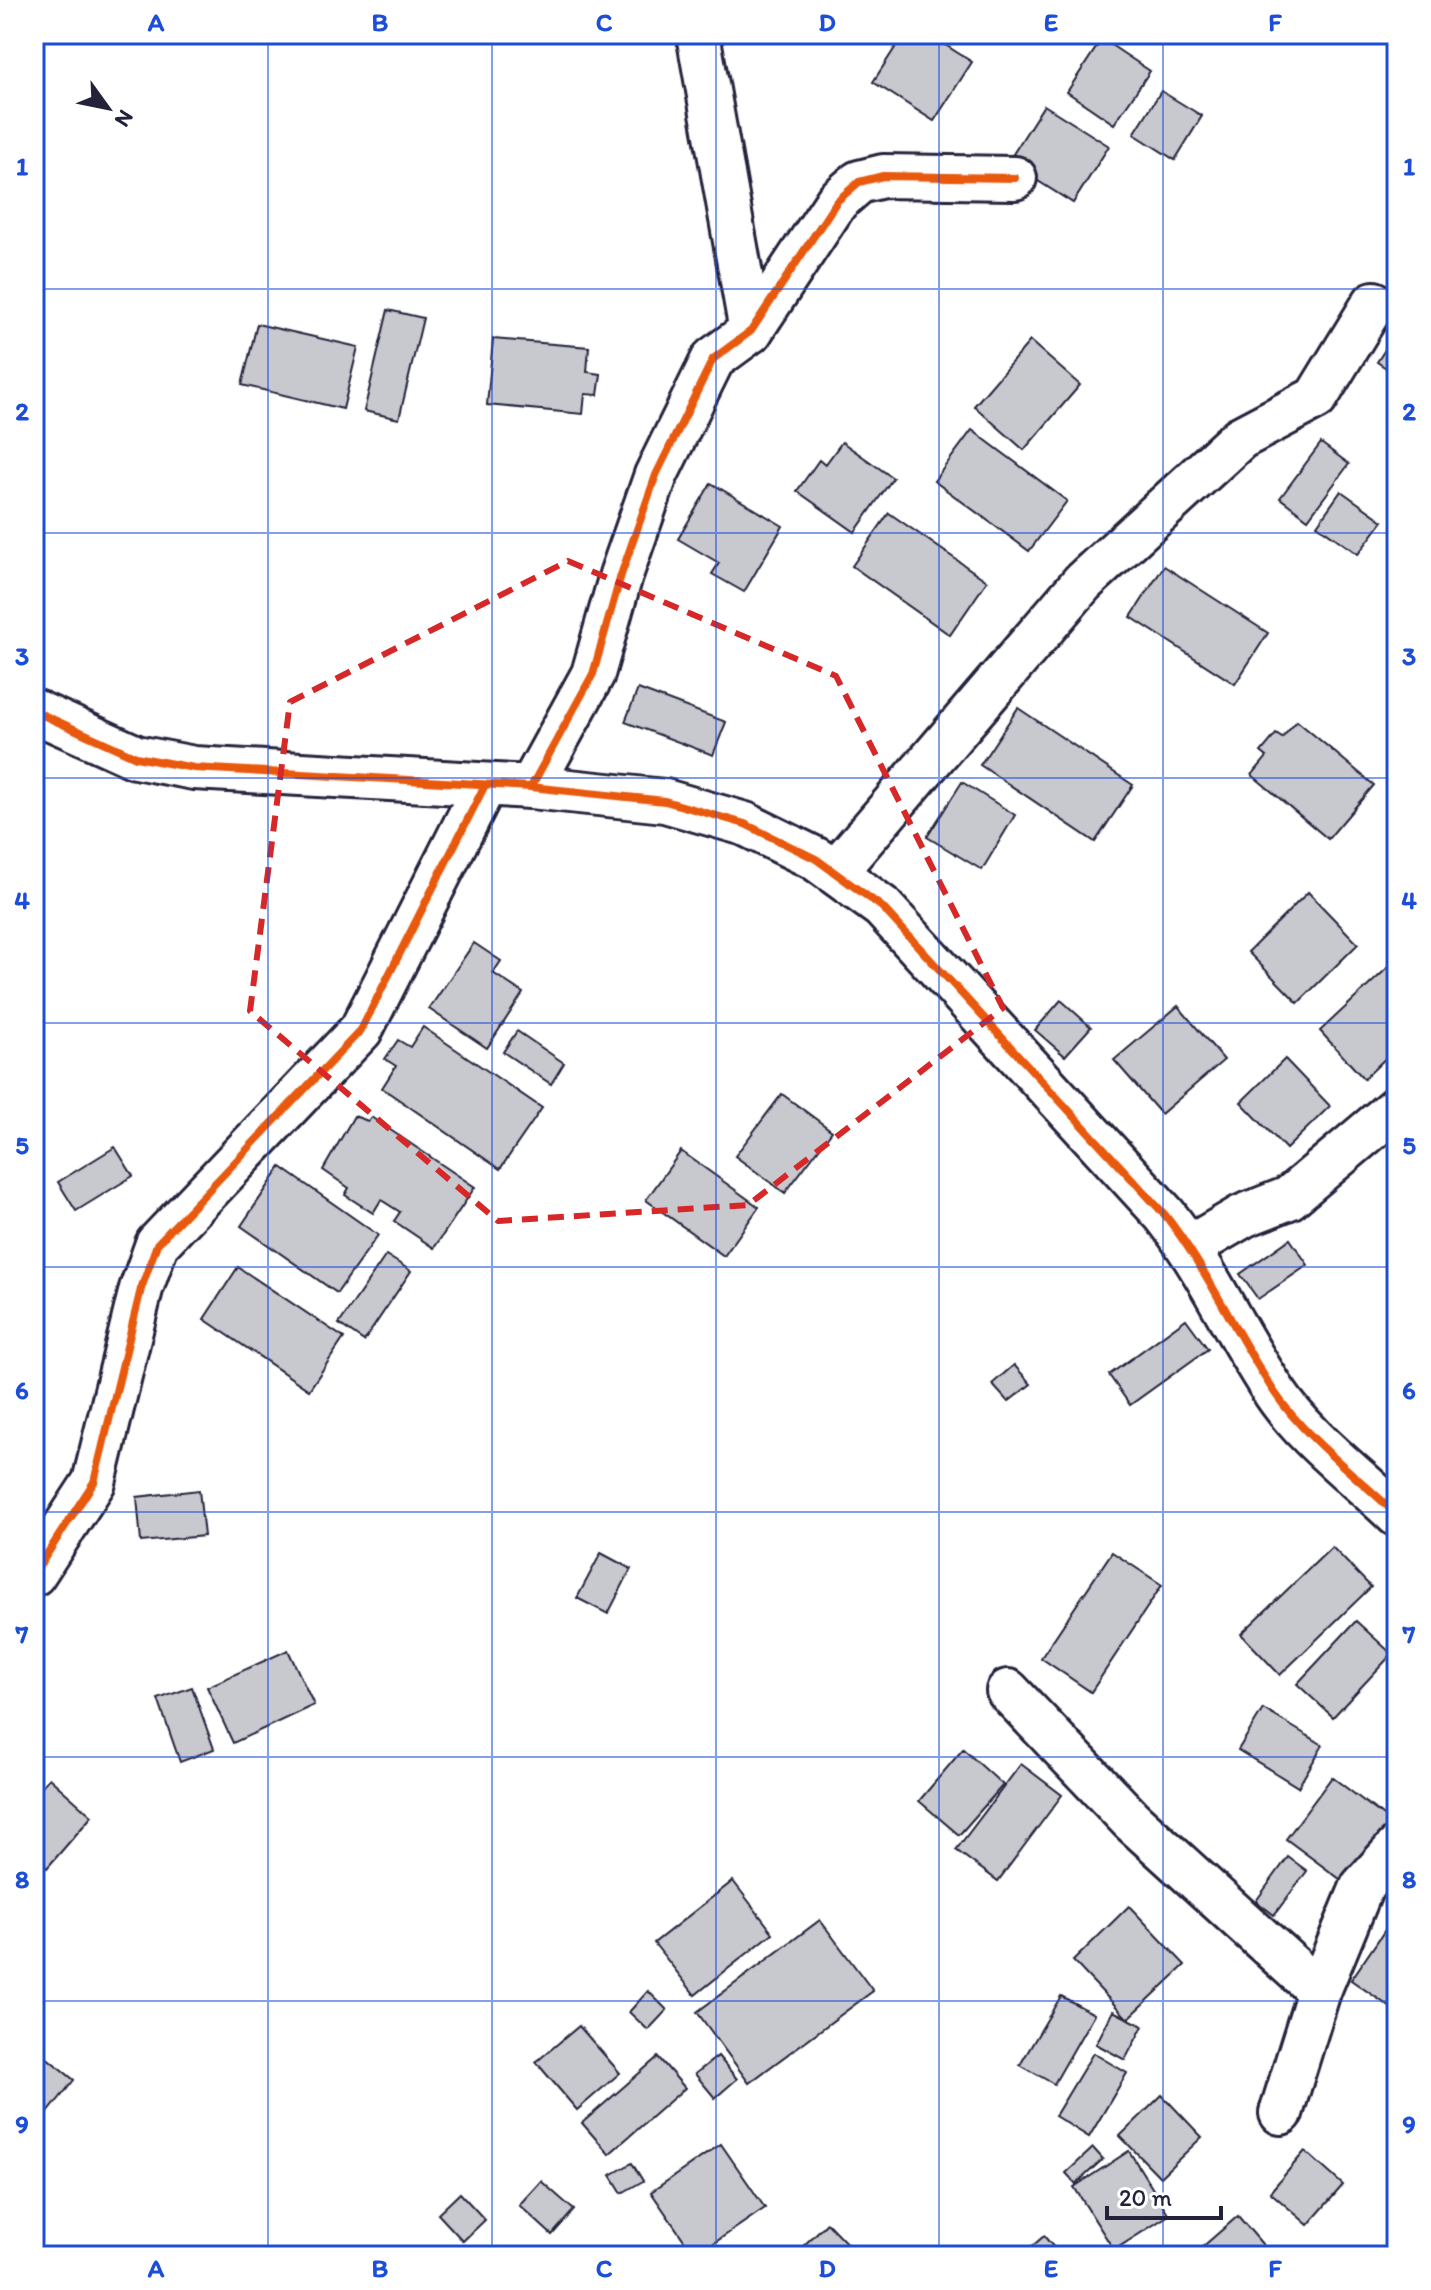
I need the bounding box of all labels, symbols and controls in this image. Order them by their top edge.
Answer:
text: A [147,6,165,38]
text: B [372,6,389,38]
text: C [596,6,613,38]
text: D [818,6,836,38]
text: E [1044,6,1058,38]
text: F [1268,6,1282,38]
north arrow [68,68,148,148]
text: N [109,105,140,132]
text: 1 [16,150,28,182]
text: 1 [1403,150,1415,182]
text: 2 [15,395,29,427]
text: 2 [1402,395,1416,427]
text: 3 [15,640,29,672]
text: 3 [1402,640,1416,672]
text: 4 [14,884,30,916]
text: 4 [1401,884,1417,916]
text: 5 [15,1129,29,1161]
text: 5 [1402,1129,1416,1161]
text: 6 [15,1374,29,1406]
text: 6 [1402,1374,1416,1406]
text: 7 [15,1618,29,1650]
text: 7 [1402,1618,1416,1650]
text: 8 [15,1863,29,1895]
text: 8 [1402,1863,1416,1895]
text: 9 [15,2108,29,2140]
text: 9 [1402,2108,1416,2140]
scale bar [1107,2170,1221,2220]
text: 20 m [1119,2183,1172,2212]
text: A [147,2252,165,2284]
text: B [372,2252,389,2284]
text: C [596,2252,613,2284]
text: D [818,2252,836,2284]
text: E [1044,2252,1058,2284]
text: F [1268,2252,1282,2284]

